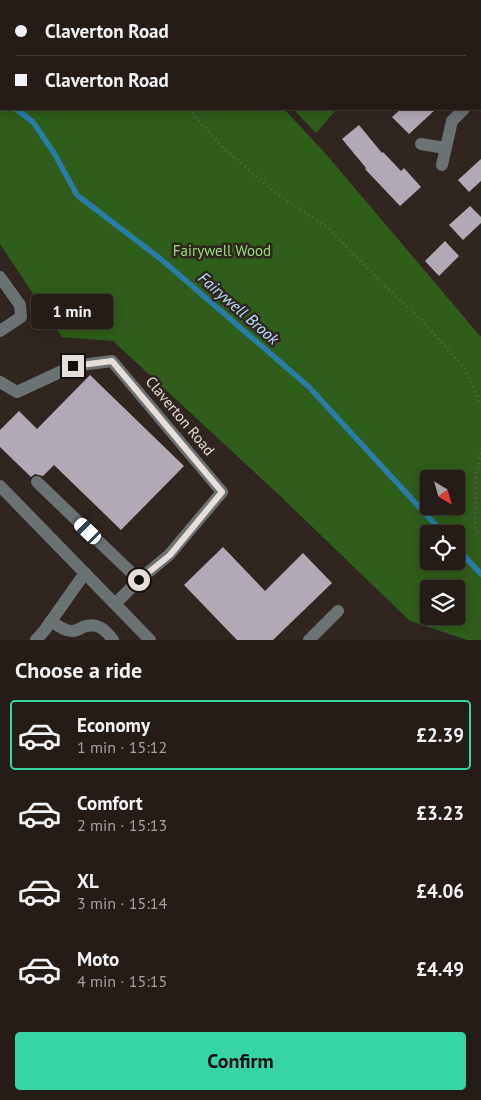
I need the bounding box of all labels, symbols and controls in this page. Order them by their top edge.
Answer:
text: Claverton Road [45,19,169,43]
text: Claverton Road [45,68,169,92]
park label: Fairywell Wood [173,241,271,260]
water label: Fairywell Brook [194,267,284,349]
callout: 1 min [32,294,114,328]
text: 1 min [52,301,92,321]
route end [62,355,84,377]
street label: Claverton Road [142,372,219,459]
north arrow [420,470,465,515]
map controls [420,470,465,625]
car [71,515,104,547]
button: locate [420,525,465,570]
route start [128,569,150,591]
button: layers [420,580,465,625]
text: Choose a ride [15,656,142,684]
icon: car [17,713,62,758]
text: Economy [77,713,150,737]
text: £2.39 [416,723,464,747]
text: 1 min · 15:12 [77,737,167,757]
icon: car [17,791,62,836]
text: Comfort [77,791,143,815]
text: £3.23 [416,801,464,825]
text: 2 min · 15:13 [77,815,167,835]
icon: car [17,869,62,914]
text: XL [77,869,99,893]
text: £4.06 [416,879,464,903]
text: 3 min · 15:14 [77,893,167,913]
icon: car [17,947,62,992]
text: Moto [77,947,119,971]
text: £4.49 [416,957,464,981]
text: 4 min · 15:15 [77,971,167,991]
button: Confirm [15,1032,466,1090]

